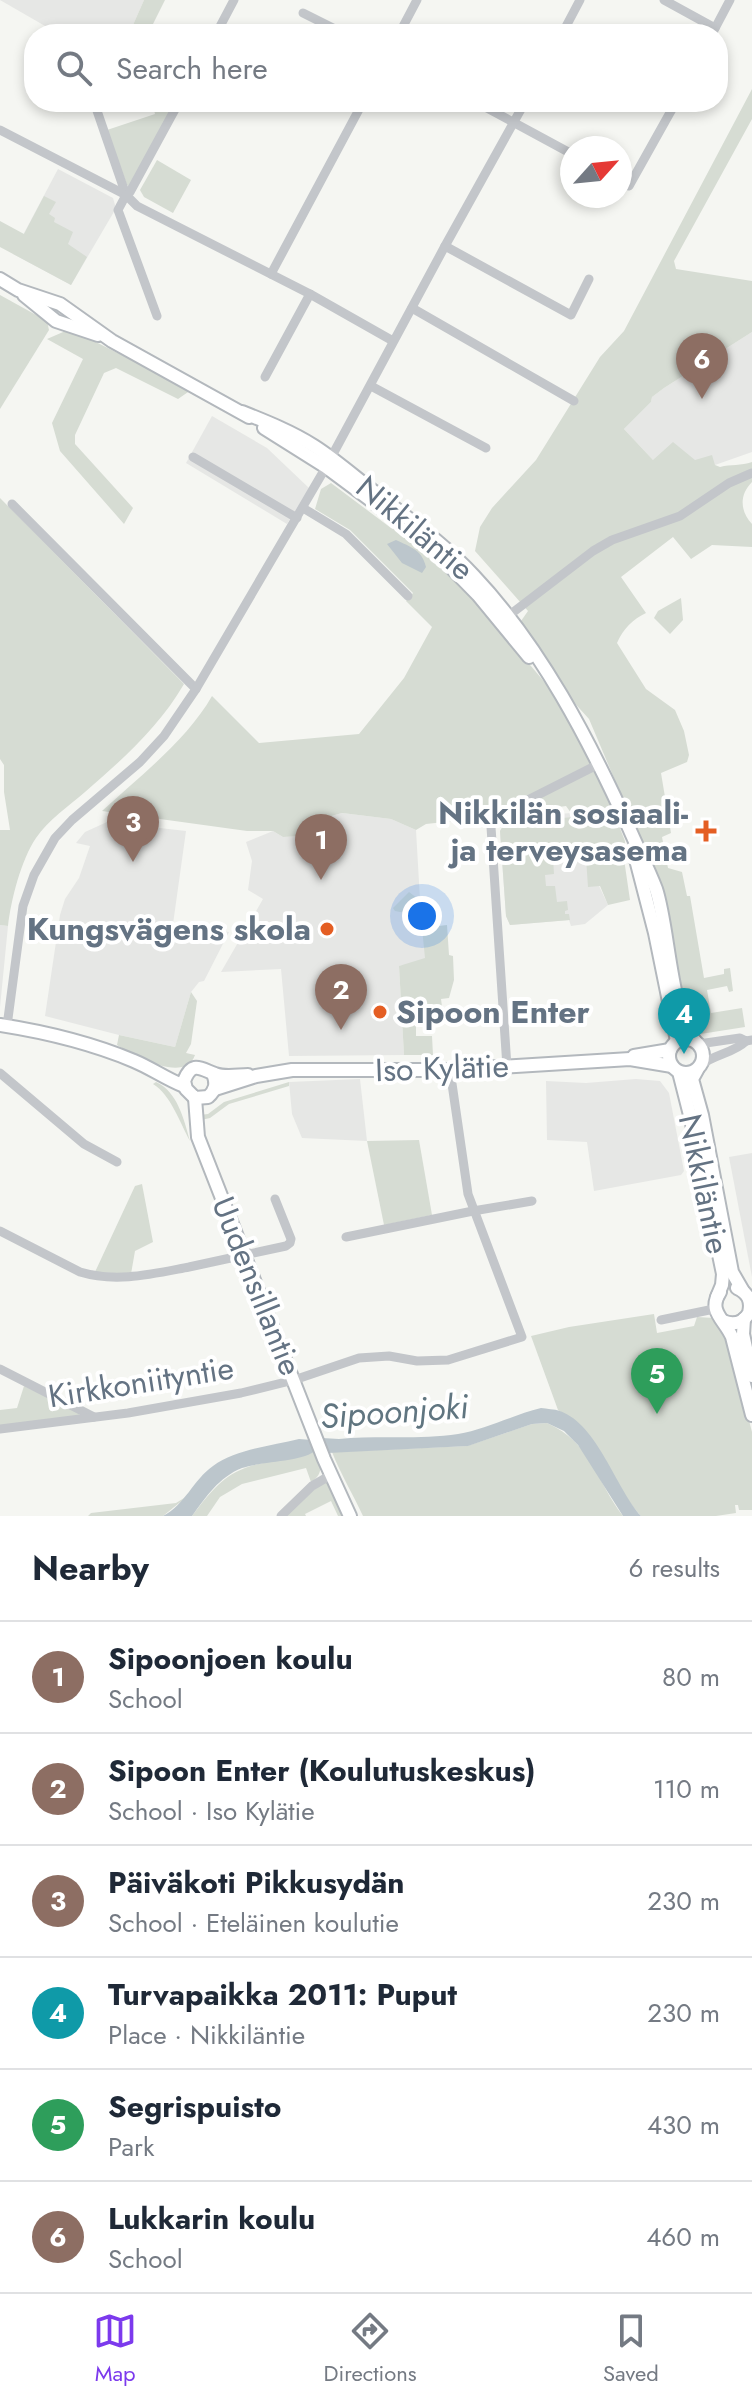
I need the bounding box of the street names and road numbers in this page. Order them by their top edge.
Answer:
street label: Nikkiläntie [346,465,484,591]
street label: Iso Kylätie [374,1043,510,1093]
street label: Nikkiläntie [667,1110,741,1258]
street label: Uudensillantie [200,1190,314,1382]
street label: Kirkkoniityntie [45,1345,237,1419]

